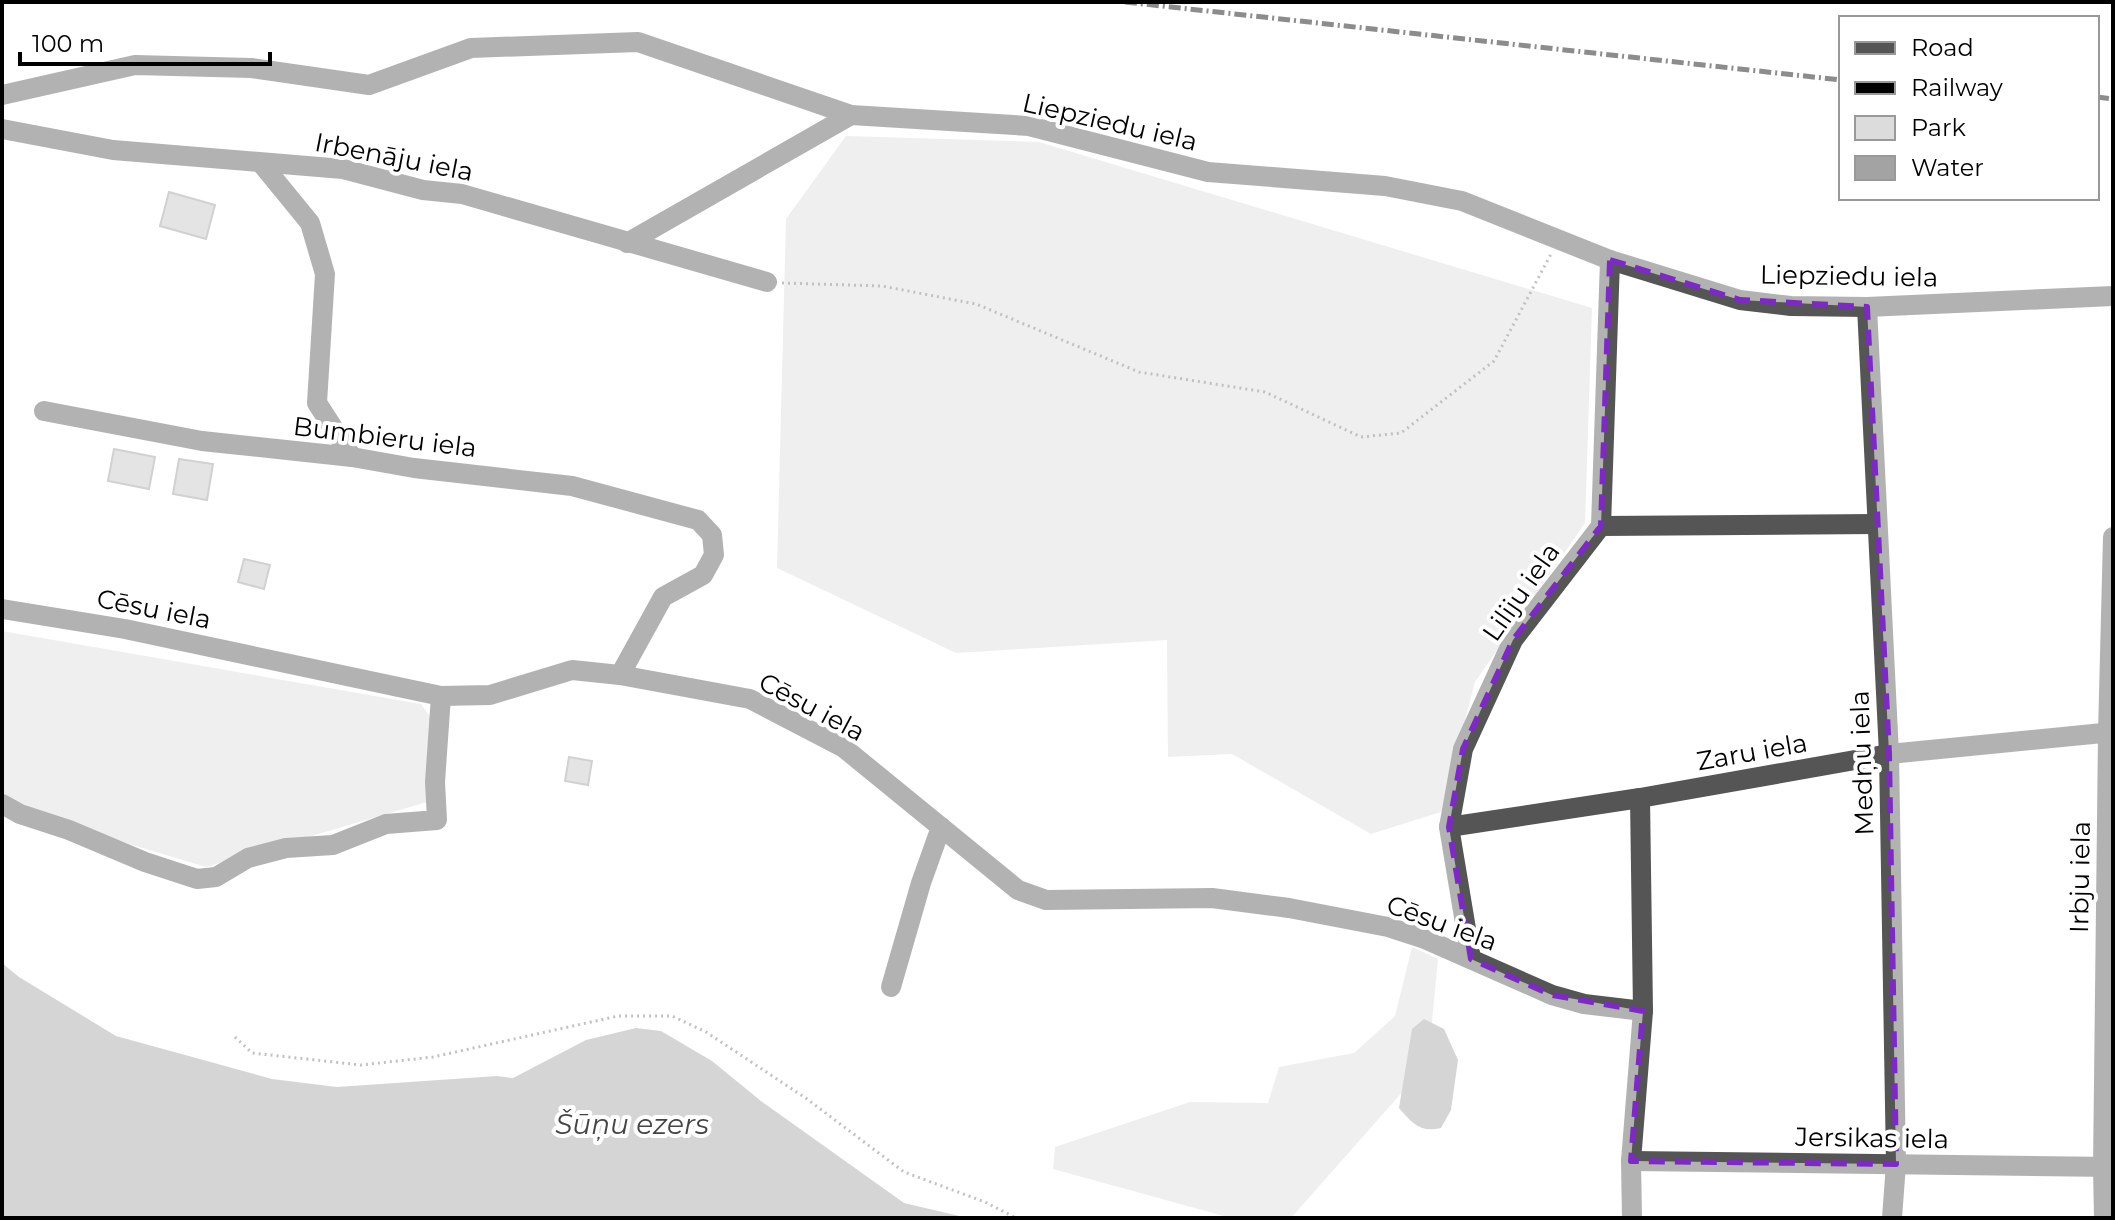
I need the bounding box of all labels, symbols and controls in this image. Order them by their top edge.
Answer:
scale bar [20,16,270,66]
legend [1839,16,2099,200]
text: 100 m [32,29,104,58]
text: Road [1911,33,1974,62]
text: Railway [1911,73,2003,102]
street label: Liepziedu iela [1020,86,1200,158]
text: Park [1911,113,1966,142]
street label: Irbenāju iela [312,126,476,188]
text: Water [1911,153,1984,182]
street label: Liepziedu iela [1760,258,1938,294]
street label: Bumbieru iela [291,410,479,464]
street label: Liliju iela [1476,537,1566,647]
street label: Cēsu iela [94,582,214,636]
street label: Cēsu iela [753,666,871,748]
street label: Medņu iela [1843,690,1881,836]
street label: Zaru iela [1694,727,1810,777]
street label: Irbju iela [2063,821,2097,933]
street label: Cēsu iela [1382,888,1502,958]
water label: Šūņu ezers [555,1107,709,1141]
street label: Jersikas iela [1794,1121,1949,1155]

